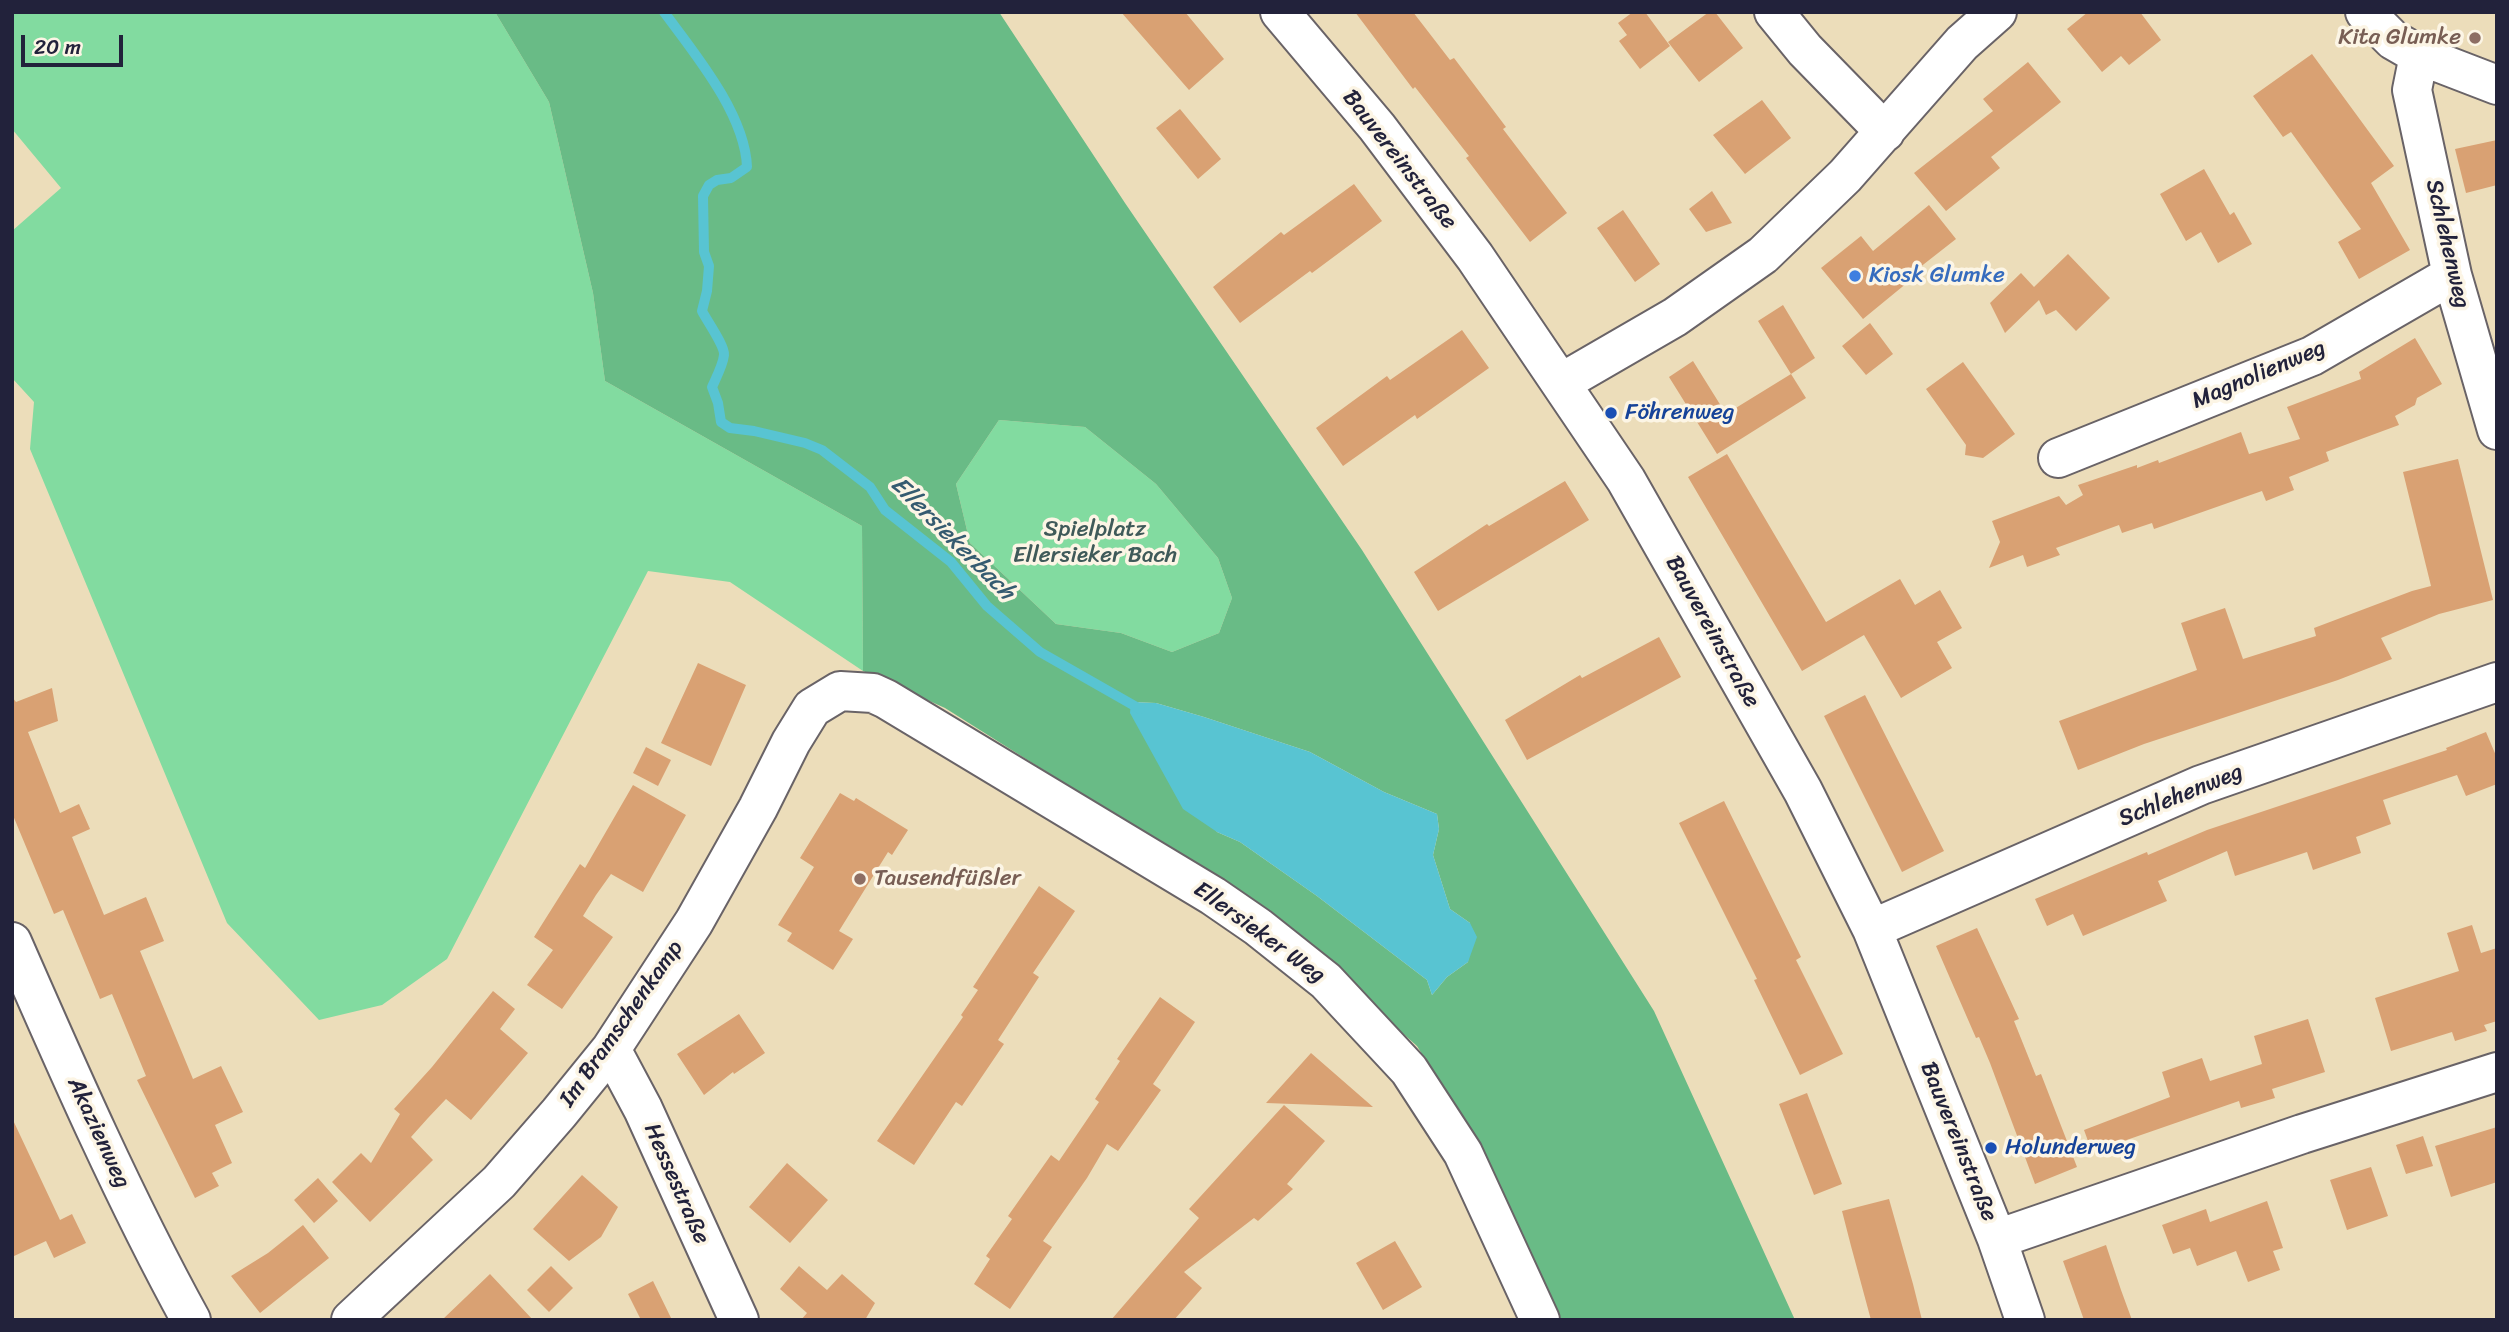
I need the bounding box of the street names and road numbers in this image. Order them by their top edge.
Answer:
street label: Bauvereinstraße [1336,85,1462,235]
street label: Schlehenweg [2419,177,2475,311]
street label: Magnolienweg [2188,334,2330,416]
street label: Bauvereinstraße [1659,551,1765,713]
street label: Schlehenweg [2115,759,2247,833]
street label: Ellersieker Weg [1188,876,1330,990]
street label: Im Bramschenkamp [554,936,690,1112]
street label: Bauvereinstraße [1913,1058,2003,1226]
street label: Akazienweg [60,1073,136,1193]
street label: Hessestraße [637,1119,715,1249]

